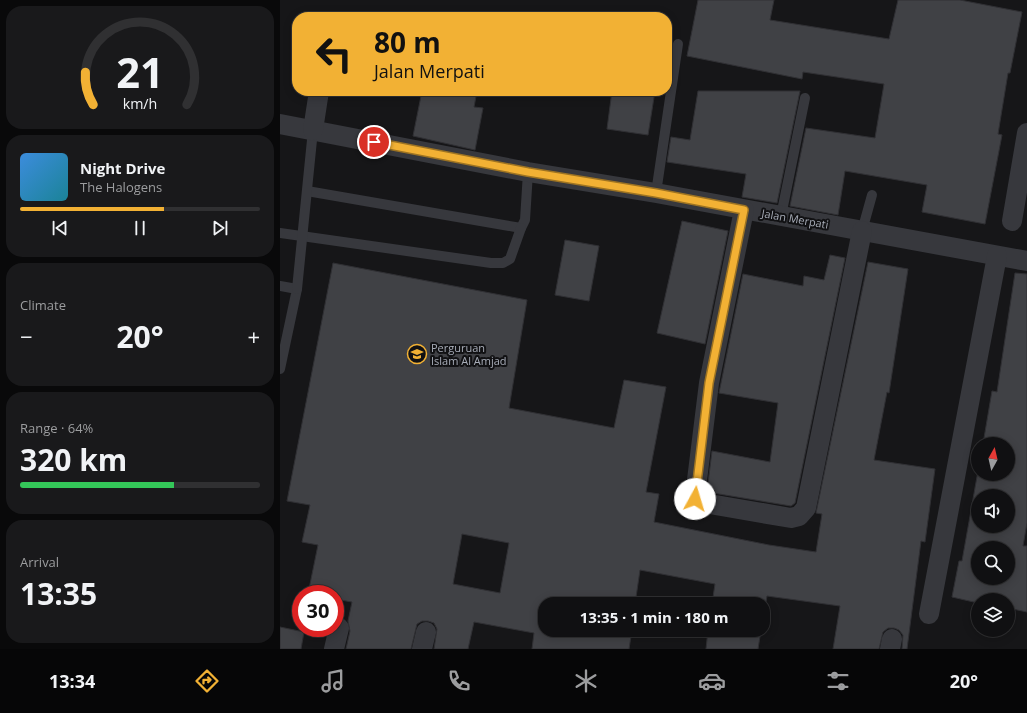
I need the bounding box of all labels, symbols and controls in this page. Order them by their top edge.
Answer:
text: 80 m [374,23,441,61]
icon: left [308,28,360,80]
text: 21 [116,44,164,100]
text: Jalan Merpati [374,59,485,83]
text: km/h [123,94,157,113]
pin [357,125,391,159]
icon: arrive [363,131,385,153]
text: Night Drive [80,158,165,178]
text: The Halogens [80,178,162,196]
street label: Jalan Merpati [759,205,830,232]
icon: previous [49,217,71,239]
icon: pause [129,217,151,239]
icon: next [209,217,231,239]
text: Climate [20,296,66,314]
text: 20° [116,316,164,357]
text: − [20,321,33,351]
text: + [247,321,260,351]
place label: Perguruan Islam Al Amjad [431,340,507,368]
school or university icon: Perguruan Islam Al Amjad [406,343,428,365]
text: Range · 64% [20,419,93,437]
north arrow [971,437,1015,481]
map controls [971,437,1015,637]
text: 320 km [20,439,127,480]
position arrow [674,478,716,520]
button: sound [971,489,1015,533]
button: search [971,541,1015,585]
text: Arrival [20,553,59,571]
text: 13:35 [20,573,97,614]
speed limit sign: 30 [292,585,344,637]
button: layers [971,593,1015,637]
text: 13:35 · 1 min · 180 m [580,607,728,627]
icon: directions [193,667,221,695]
icon: music [319,667,347,695]
icon: phone [445,667,473,695]
icon: climate [572,667,600,695]
icon: car [698,667,726,695]
icon: filters [824,667,852,695]
text: 13:34 [49,669,95,693]
text: 20° [950,669,978,693]

